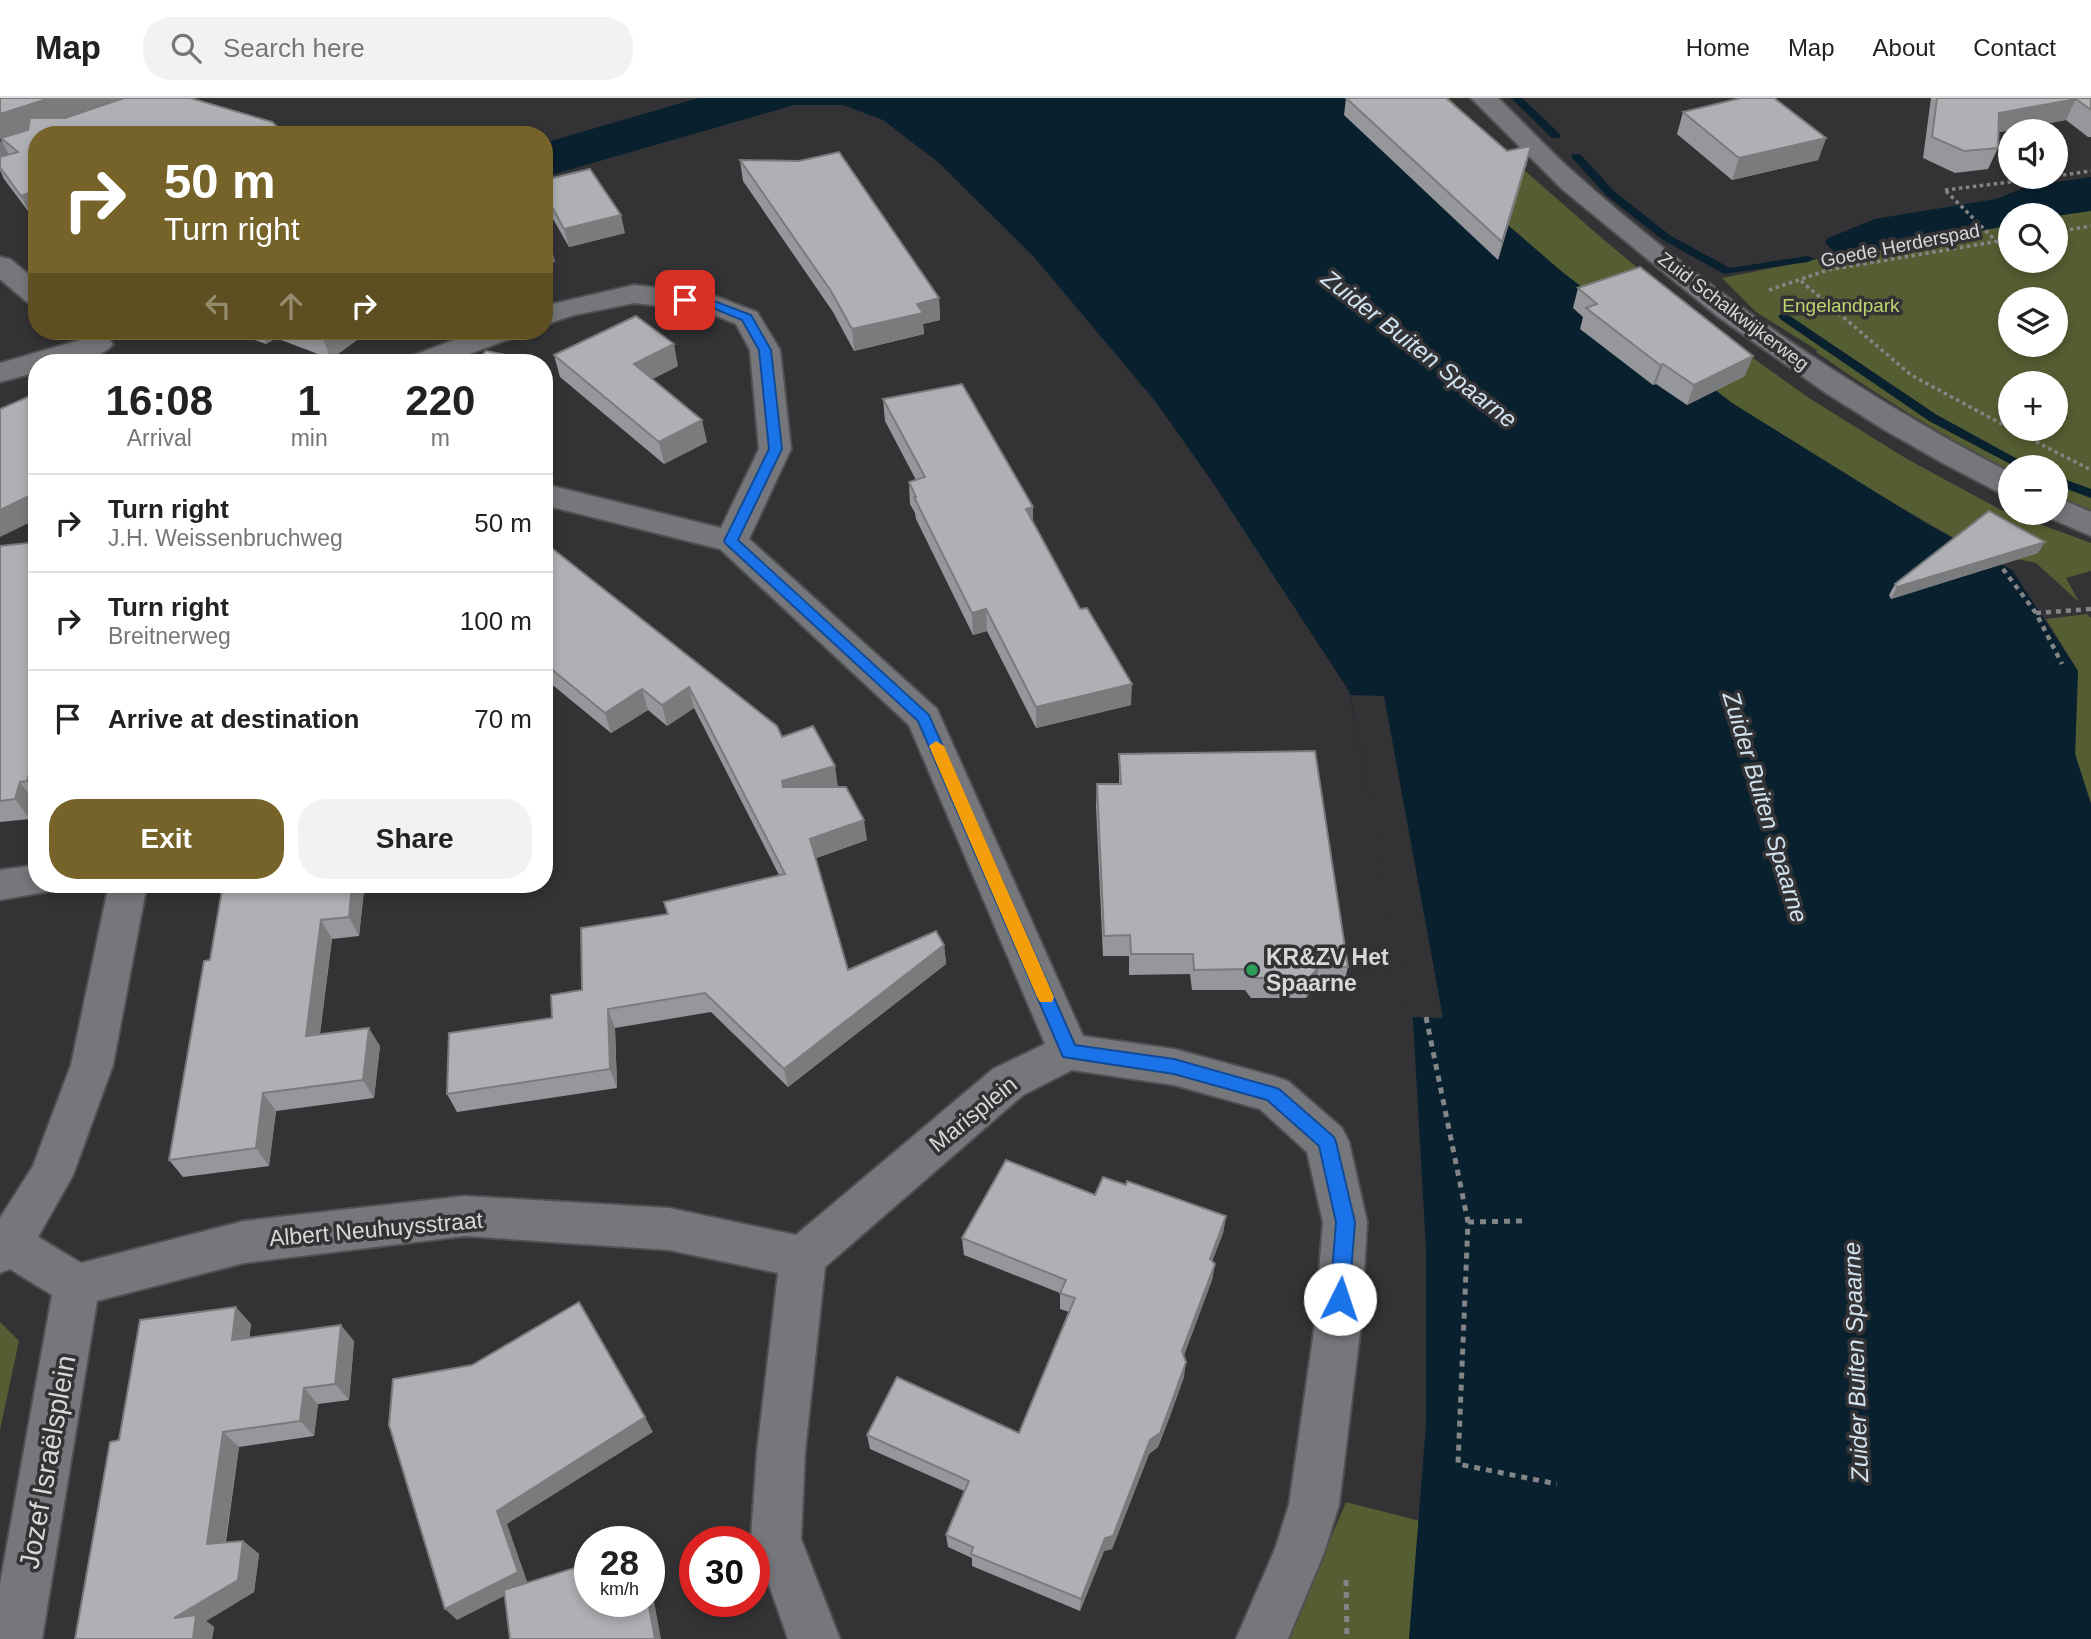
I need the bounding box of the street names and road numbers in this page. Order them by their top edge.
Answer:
street label: Goede Herderspad [1819,220,1981,271]
street label: Zuid Schalkwijkerweg [1654,248,1813,375]
street label: Marisplein [924,1071,1022,1157]
street label: Albert Neuhuysstraat [268,1207,485,1251]
street label: Jozef Israëlsplein [13,1353,82,1571]

